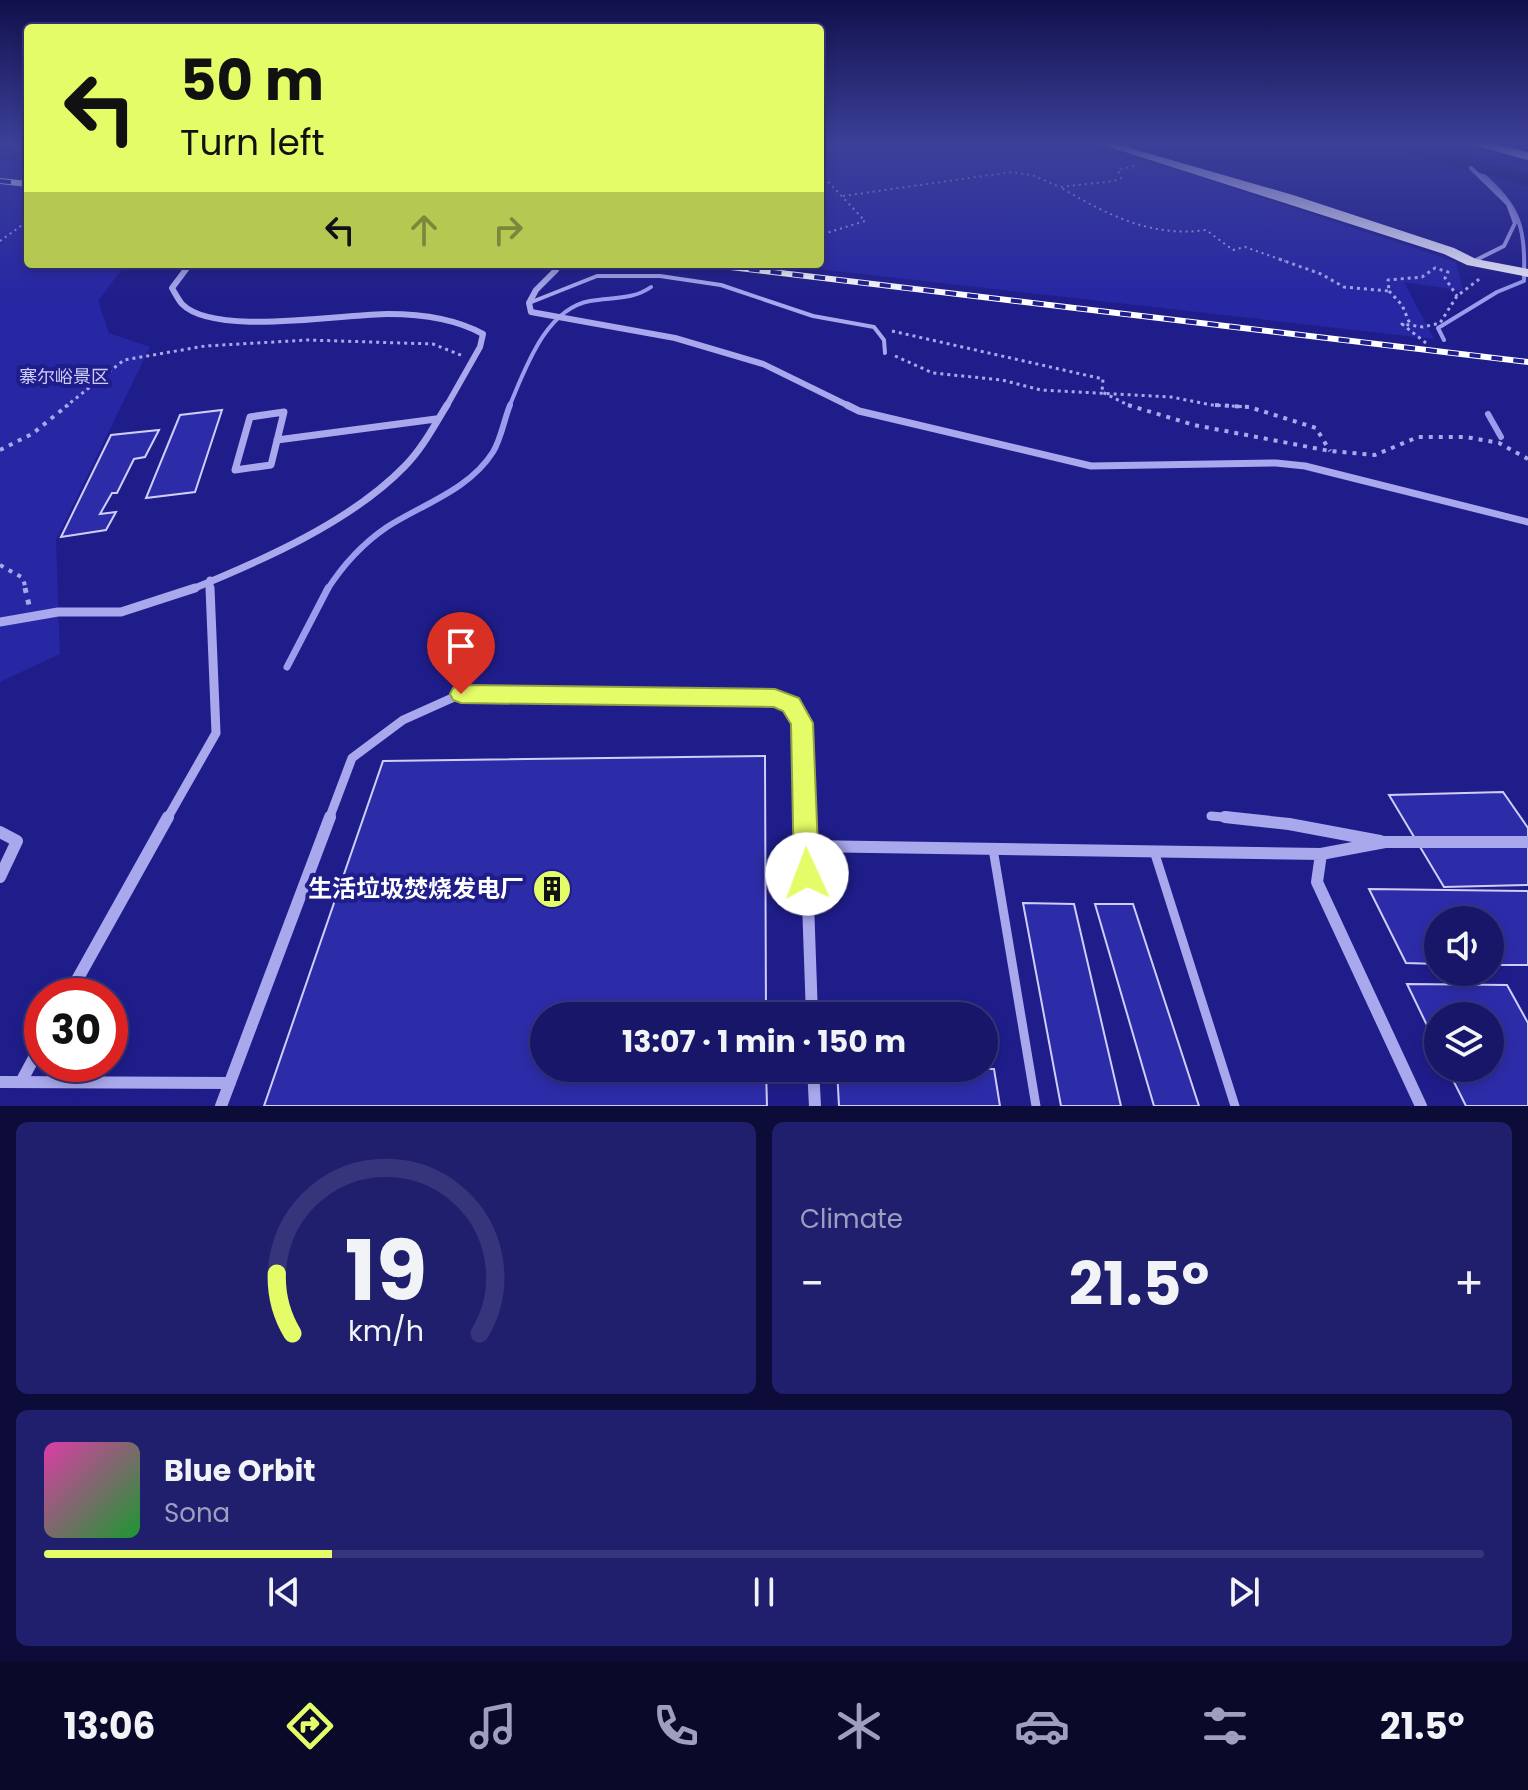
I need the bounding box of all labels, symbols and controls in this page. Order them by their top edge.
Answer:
text: 50 m [180,41,324,120]
icon: left [48,56,152,160]
text: Turn left [180,117,325,168]
icon: left [318,208,362,252]
icon: ahead [402,208,446,252]
icon: right [486,208,530,252]
park label: 寨尔峪景区 [19,364,109,389]
pin [427,612,495,694]
icon: arrive [439,624,483,668]
position arrow [765,832,849,916]
building icon: 生活垃圾焚烧发电厂 [531,868,573,910]
place label: 生活垃圾焚烧发电厂 [308,872,524,905]
map controls [1424,906,1504,1082]
button: sound [1424,906,1504,986]
speed limit sign: 30 [24,978,128,1082]
button: layers [1424,1002,1504,1082]
text: 13:07 · 1 min · 150 m [622,1020,906,1063]
text: Climate [800,1201,903,1237]
text: 19 [345,1213,427,1329]
text: 21.5° [1069,1242,1209,1326]
text: − [800,1253,824,1314]
text: + [1454,1253,1484,1314]
text: km/h [348,1311,424,1351]
text: Blue Orbit [164,1449,316,1492]
text: Sona [164,1495,230,1531]
icon: previous [262,1570,306,1614]
icon: pause [742,1570,786,1614]
icon: next [1222,1570,1266,1614]
icon: directions [282,1698,338,1754]
icon: music [465,1698,521,1754]
icon: phone [648,1698,704,1754]
icon: climate [831,1698,887,1754]
icon: car [1014,1698,1070,1754]
icon: filters [1197,1698,1253,1754]
text: 13:06 [63,1701,155,1752]
text: 21.5° [1380,1701,1464,1752]

